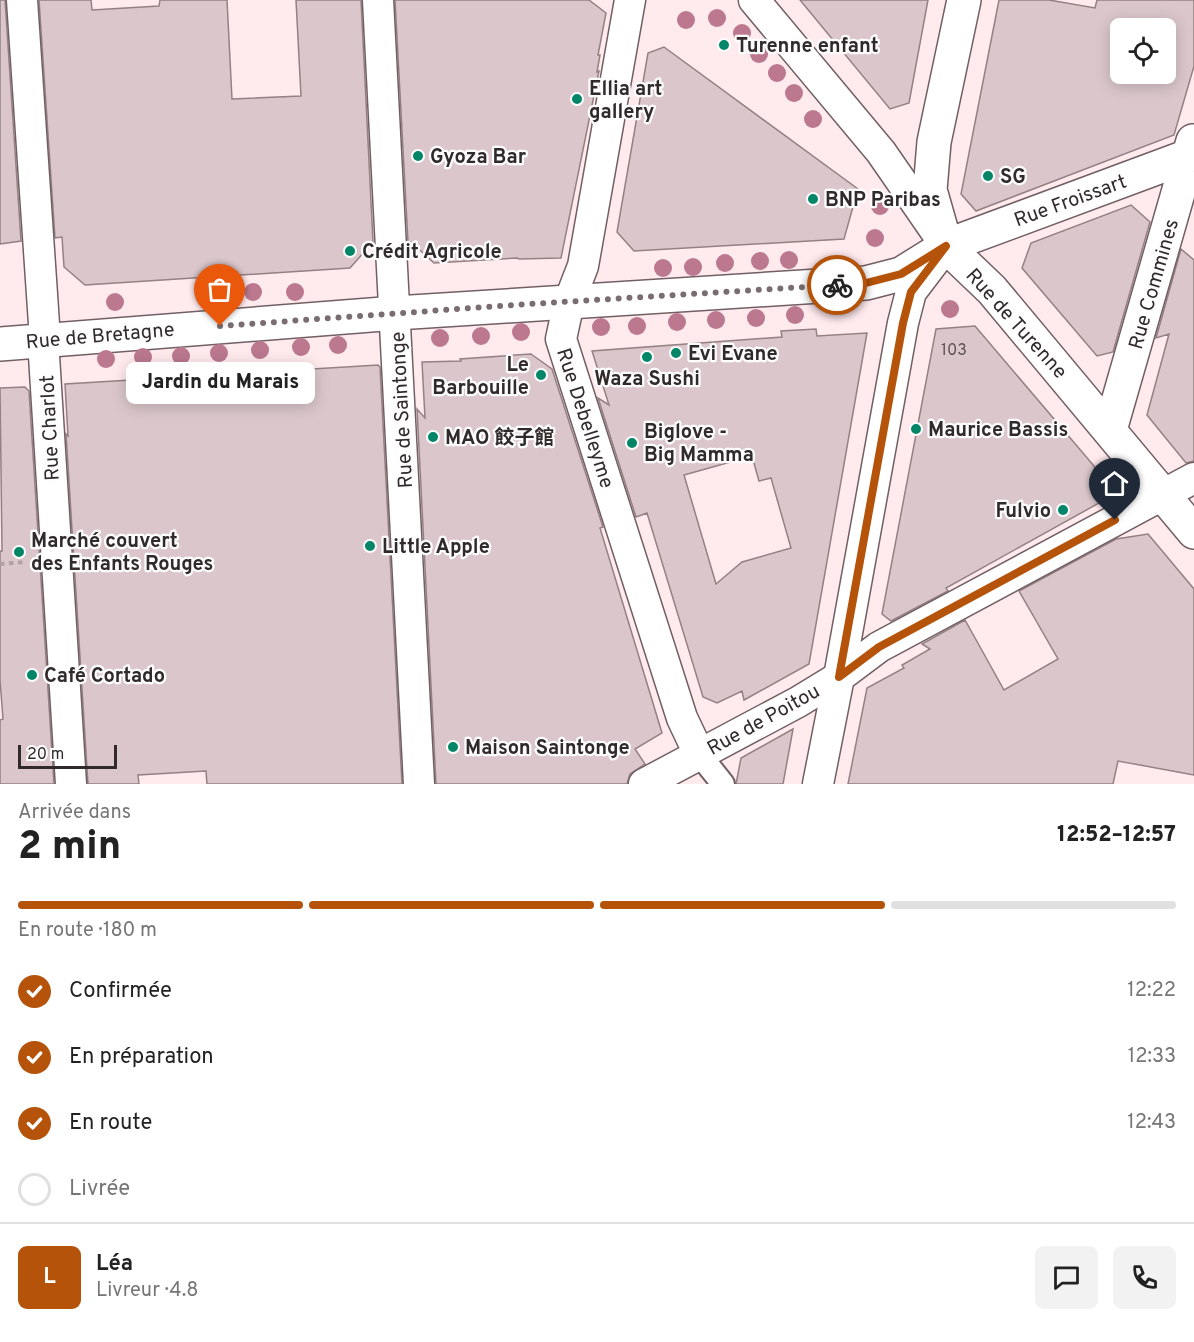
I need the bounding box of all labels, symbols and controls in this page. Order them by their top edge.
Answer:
map controls [1110,18,1176,84]
button: locate [1110,18,1176,84]
place label: Turenne enfant [736,34,879,60]
marker: Turenne enfant [717,38,731,52]
place label: Ellia art gallery [589,77,663,126]
marker: Ellia art gallery [570,92,584,106]
place label: Gyoza Bar [430,145,527,171]
marker: Gyoza Bar [411,149,425,163]
place label: SG [1000,165,1026,191]
marker: SG [981,169,995,183]
street label: Rue Froissart [1011,170,1131,234]
place label: BNP Paribas [825,188,941,214]
marker: BNP Paribas [806,192,820,206]
street label: Rue Commines [1124,216,1186,353]
place label: Crédit Agricole [362,240,502,266]
marker: Crédit Agricole [343,244,357,258]
courier [807,255,867,315]
pin [194,264,245,326]
street label: Rue de Turenne [959,264,1072,385]
icon: bike [821,269,854,302]
icon: bag [203,273,236,306]
street label: Rue de Bretagne [25,318,176,356]
street label: Rue de Saintonge [386,331,420,489]
house number: 103 [941,341,967,361]
place label: Evi Evane [688,342,778,368]
street label: Rue Debelleyme [549,345,619,492]
marker: Evi Evane [669,346,683,360]
marker: Waza Sushi [640,350,654,364]
place label: Le Barbouille [432,353,529,402]
callout: Jardin du Marais [125,362,314,404]
place label: Waza Sushi [594,367,700,393]
marker: Le Barbouille [534,368,548,382]
text: Jardin du Marais [142,370,299,396]
street label: Rue Charlot [35,374,67,482]
place label: Maurice Bassis [928,418,1068,444]
place label: Biglove - Big Mamma [644,420,754,469]
marker: Maurice Bassis [909,422,923,436]
place label: MAO 餃子館 [445,426,554,452]
marker: MAO 餃子館 [426,430,440,444]
marker: Biglove - Big Mamma [625,436,639,450]
pin [1089,458,1140,520]
icon: home [1098,467,1131,500]
place label: Fulvio [995,499,1051,525]
marker: Fulvio [1056,503,1070,517]
place label: Marché couvert des Enfants Rouges [31,529,213,578]
place label: Little Apple [382,535,490,561]
marker: Little Apple [363,539,377,553]
marker: Marché couvert des Enfants Rouges [12,545,26,559]
place label: Café Cortado [44,664,165,690]
marker: Café Cortado [25,668,39,682]
street label: Rue de Poitou [703,679,825,762]
place label: Maison Saintonge [465,736,630,762]
marker: Maison Saintonge [446,740,460,754]
scale bar [18,742,117,770]
text: 20 m [27,745,64,765]
text: Arrivée dans [18,800,131,826]
text: 12:52–12:57 [1057,822,1176,849]
text: 2 min [18,824,121,873]
text: En route · 180 m [18,918,157,944]
icon: check [18,975,51,1008]
text: Confirmée [69,978,172,1005]
text: 12:22 [1127,978,1176,1004]
icon: check [18,1041,51,1074]
text: En préparation [69,1044,214,1071]
text: 12:33 [1128,1044,1176,1070]
icon: check [18,1107,51,1140]
text: En route [69,1110,152,1137]
text: 12:43 [1127,1110,1176,1136]
text: Livrée [69,1176,130,1203]
button: chat [1035,1246,1098,1309]
button: phone [1113,1246,1176,1309]
text: Léa [96,1251,133,1278]
text: L [43,1264,56,1291]
text: Livreur · 4.8 [96,1278,198,1304]

